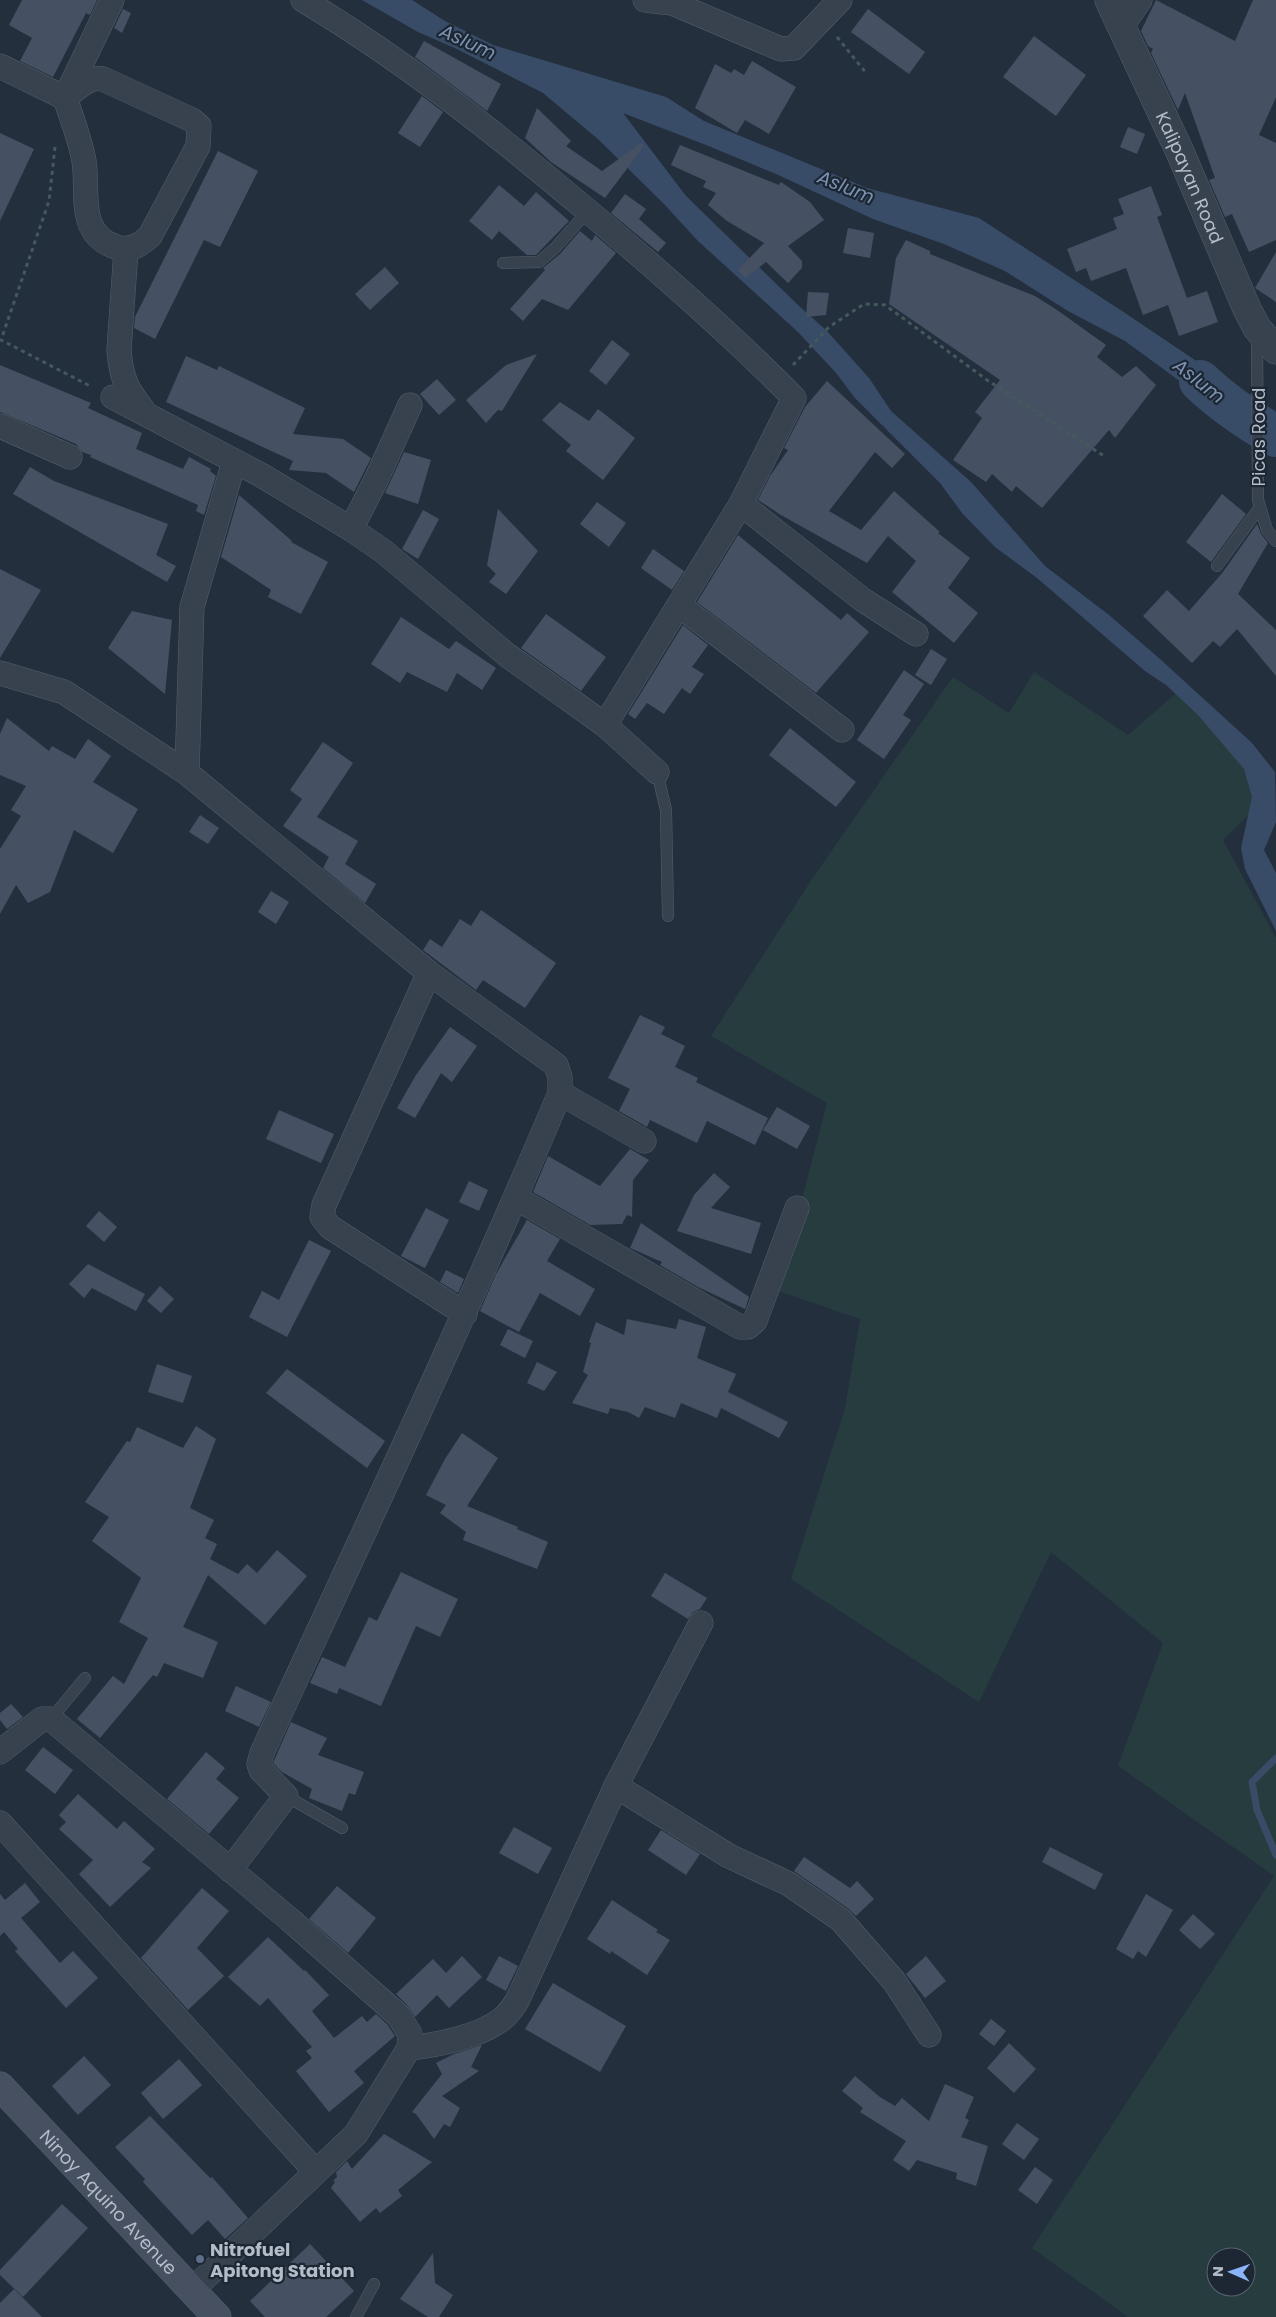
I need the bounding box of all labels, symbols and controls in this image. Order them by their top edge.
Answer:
water label: Aslum [435,17,501,67]
street label: Kalipayan Road [1150,107,1230,247]
water label: Aslum [813,163,878,211]
water label: Aslum [1167,352,1231,410]
street label: Picas Road [1246,388,1271,486]
street label: Ninoy Aquino Avenue [34,2124,183,2280]
place label: Nitrofuel Apitong Station [210,2237,355,2283]
north arrow [1206,2247,1256,2297]
marker: Nitrofuel Apitong Station [194,2253,206,2265]
text: N [1208,2266,1228,2277]

